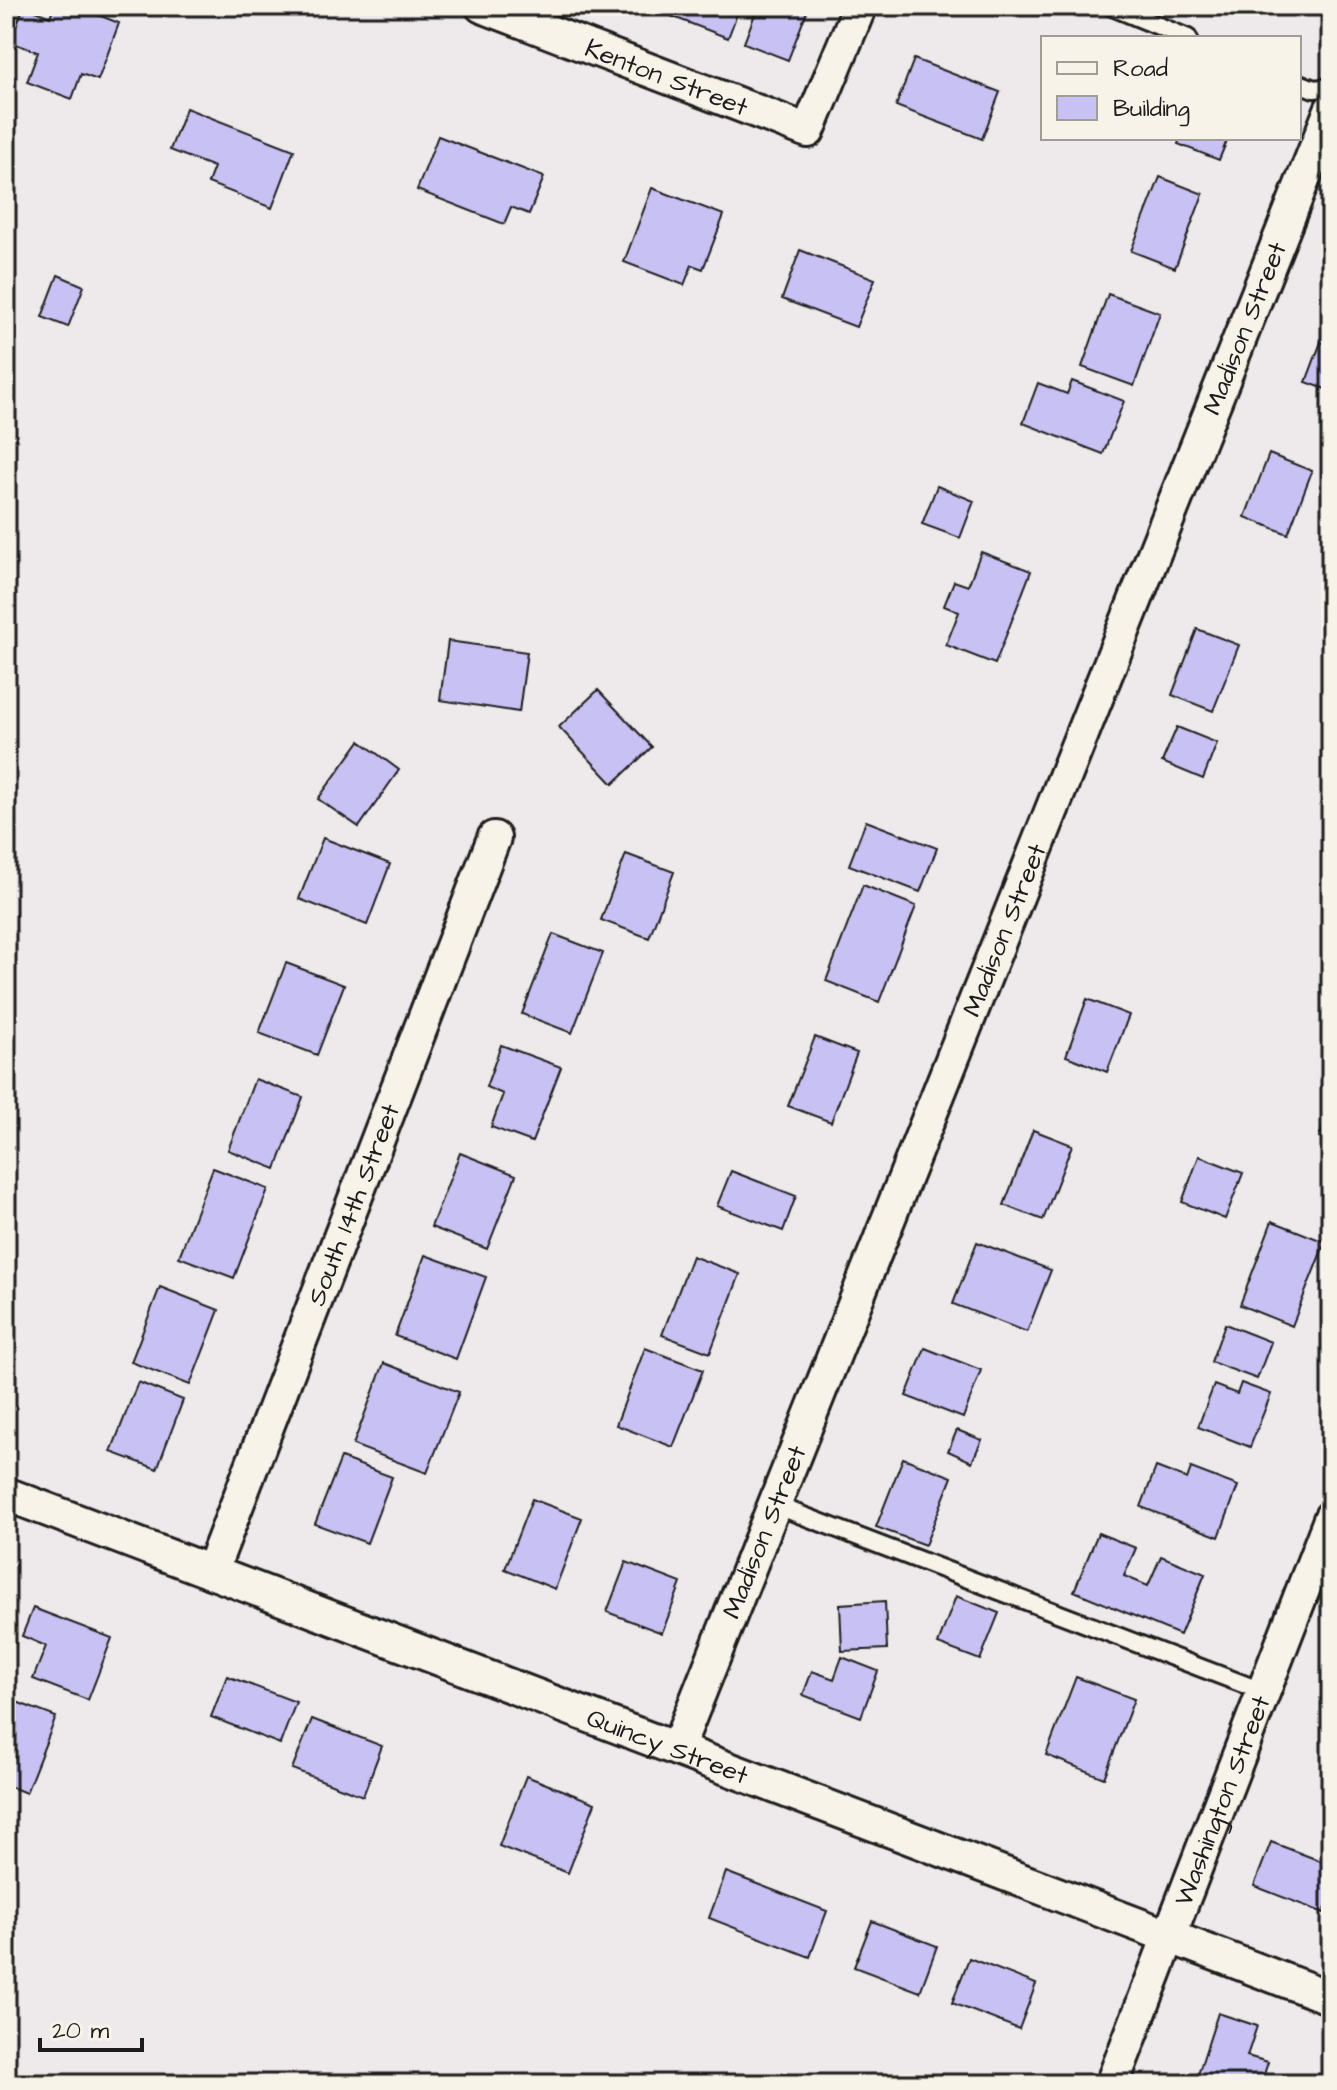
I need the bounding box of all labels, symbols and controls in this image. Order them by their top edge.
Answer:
street label: Kenton Street [580,30,754,126]
legend [1041,36,1301,140]
text: Road [1113,52,1168,86]
text: Building [1113,92,1190,127]
street label: Madison Street [1194,236,1296,420]
street label: Madison Street [954,838,1056,1022]
street label: South 14th Street [298,1098,409,1311]
street label: Madison Street [714,1440,816,1624]
street label: Washington Street [1166,1690,1280,1911]
street label: Quincy Street [581,1700,754,1794]
scale bar [40,2002,142,2052]
text: 20 m [52,2014,109,2048]

